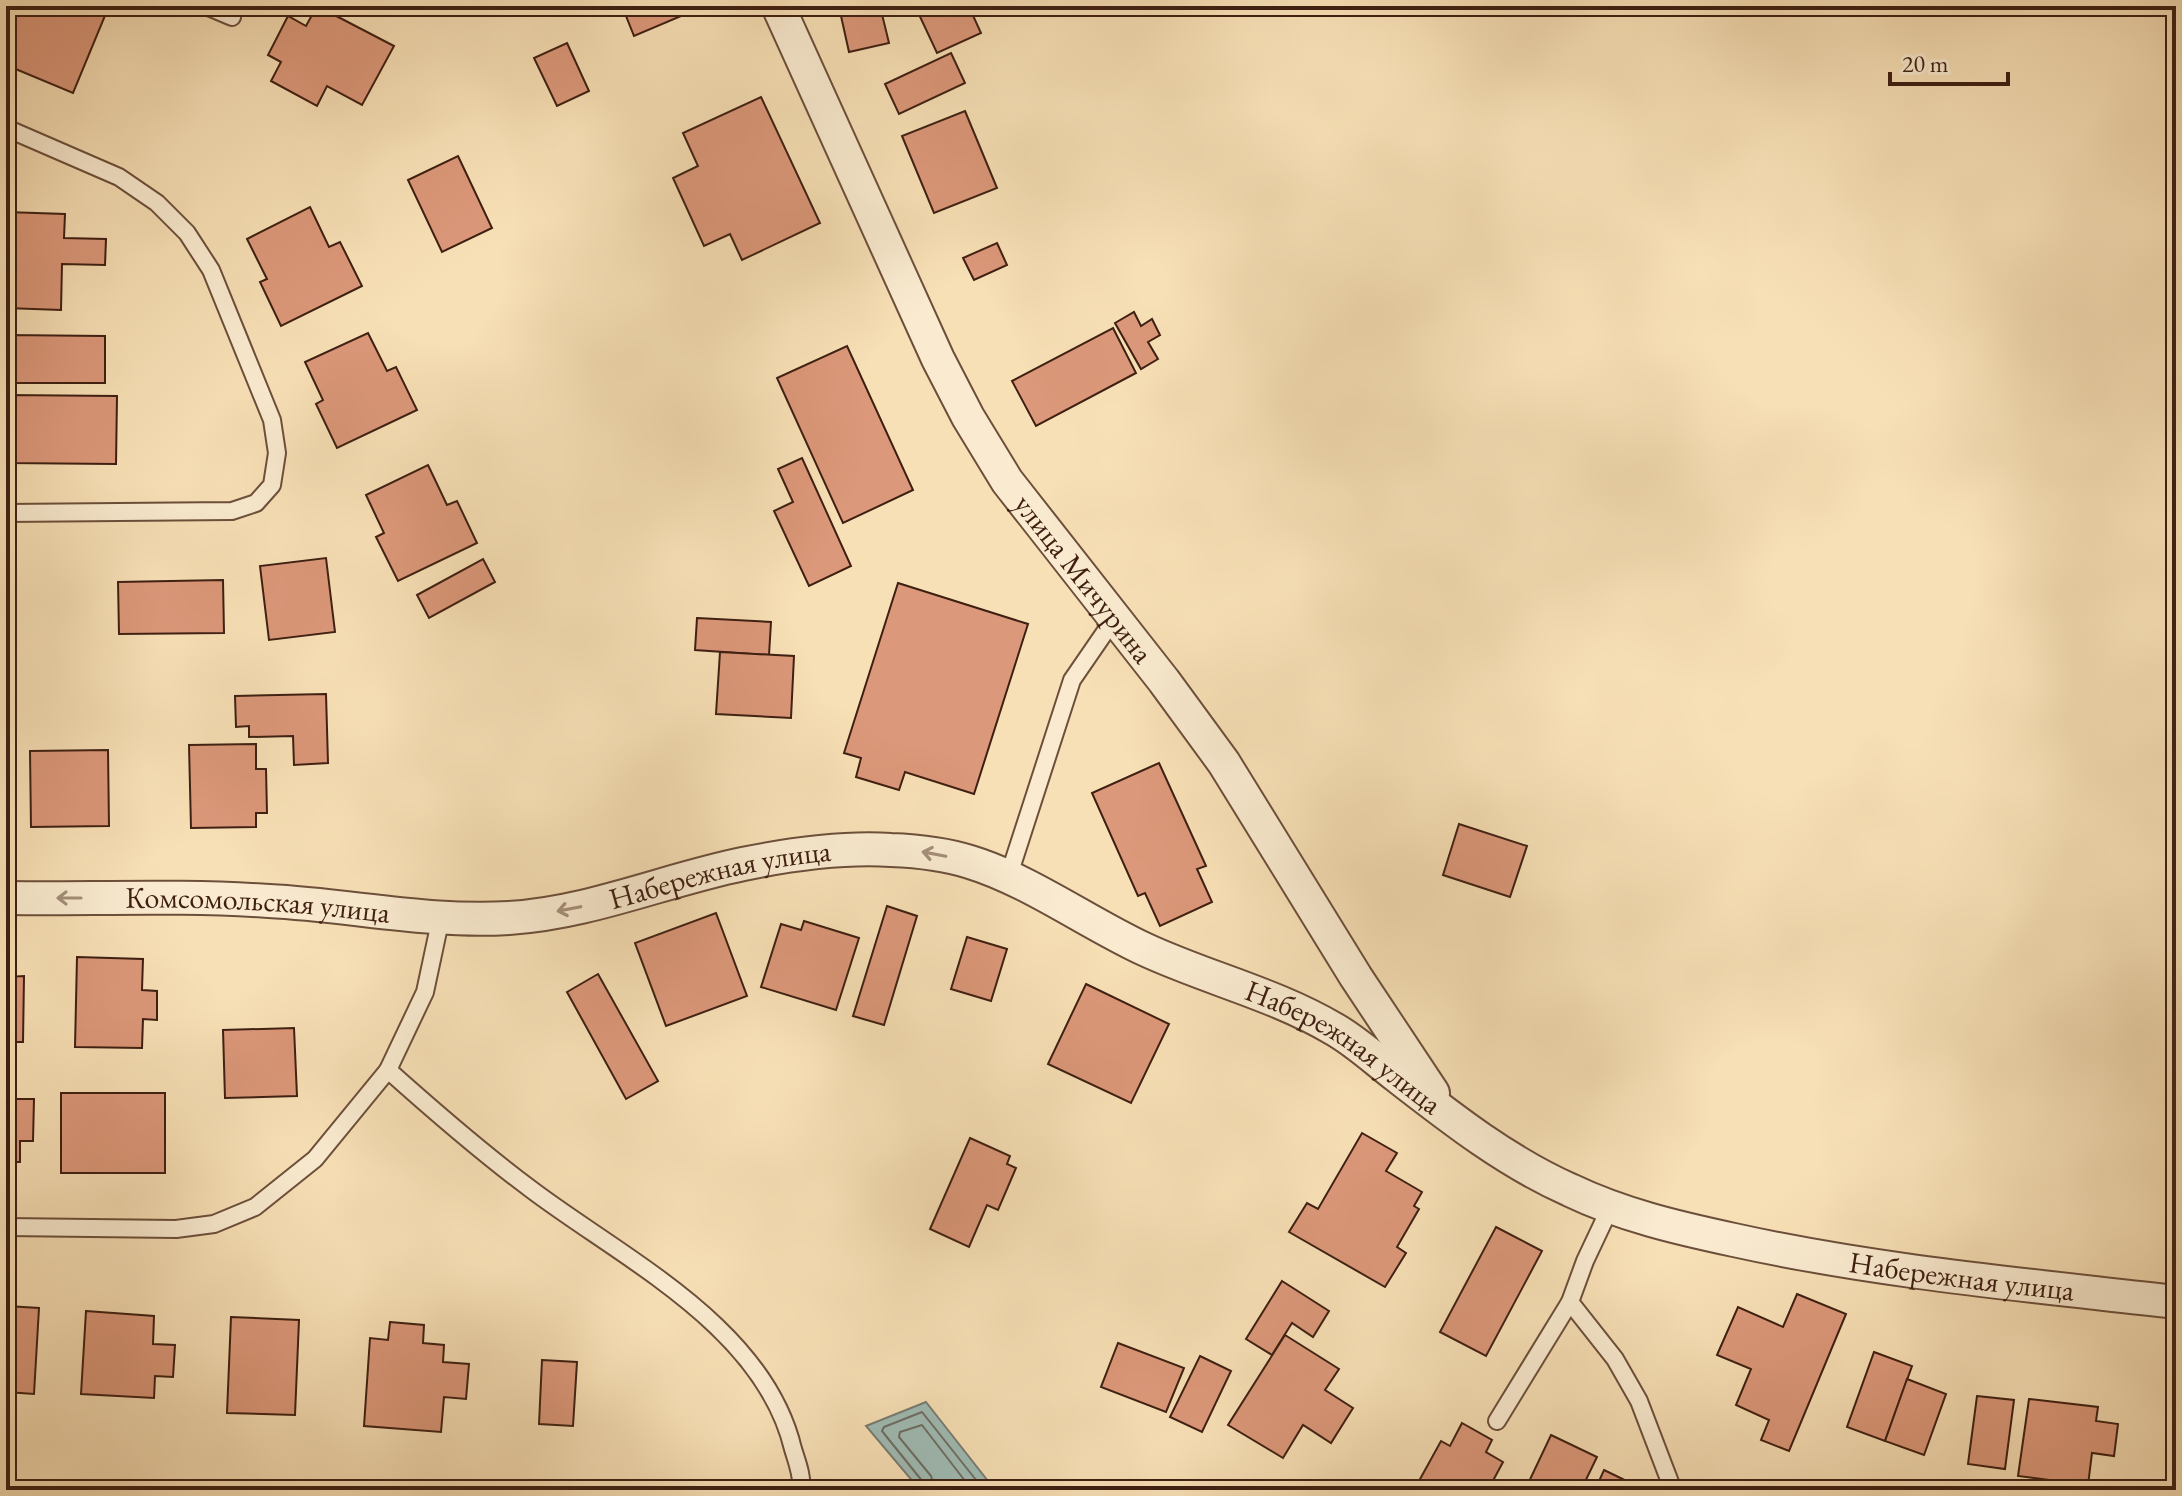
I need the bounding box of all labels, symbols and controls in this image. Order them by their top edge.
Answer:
scale bar [1890,36,2008,86]
text: 20 m [1902,48,1949,79]
street label: улица Мичурина [1006,486,1163,671]
street label: Набережная улица [605,831,833,918]
one-way arrow [922,846,947,861]
street label: Комсомольская улица [125,878,392,932]
one-way arrow [56,891,83,906]
one-way arrow [557,902,582,917]
street label: Набережная улица [1240,970,1450,1123]
street label: Набережная улица [1846,1242,2077,1310]

